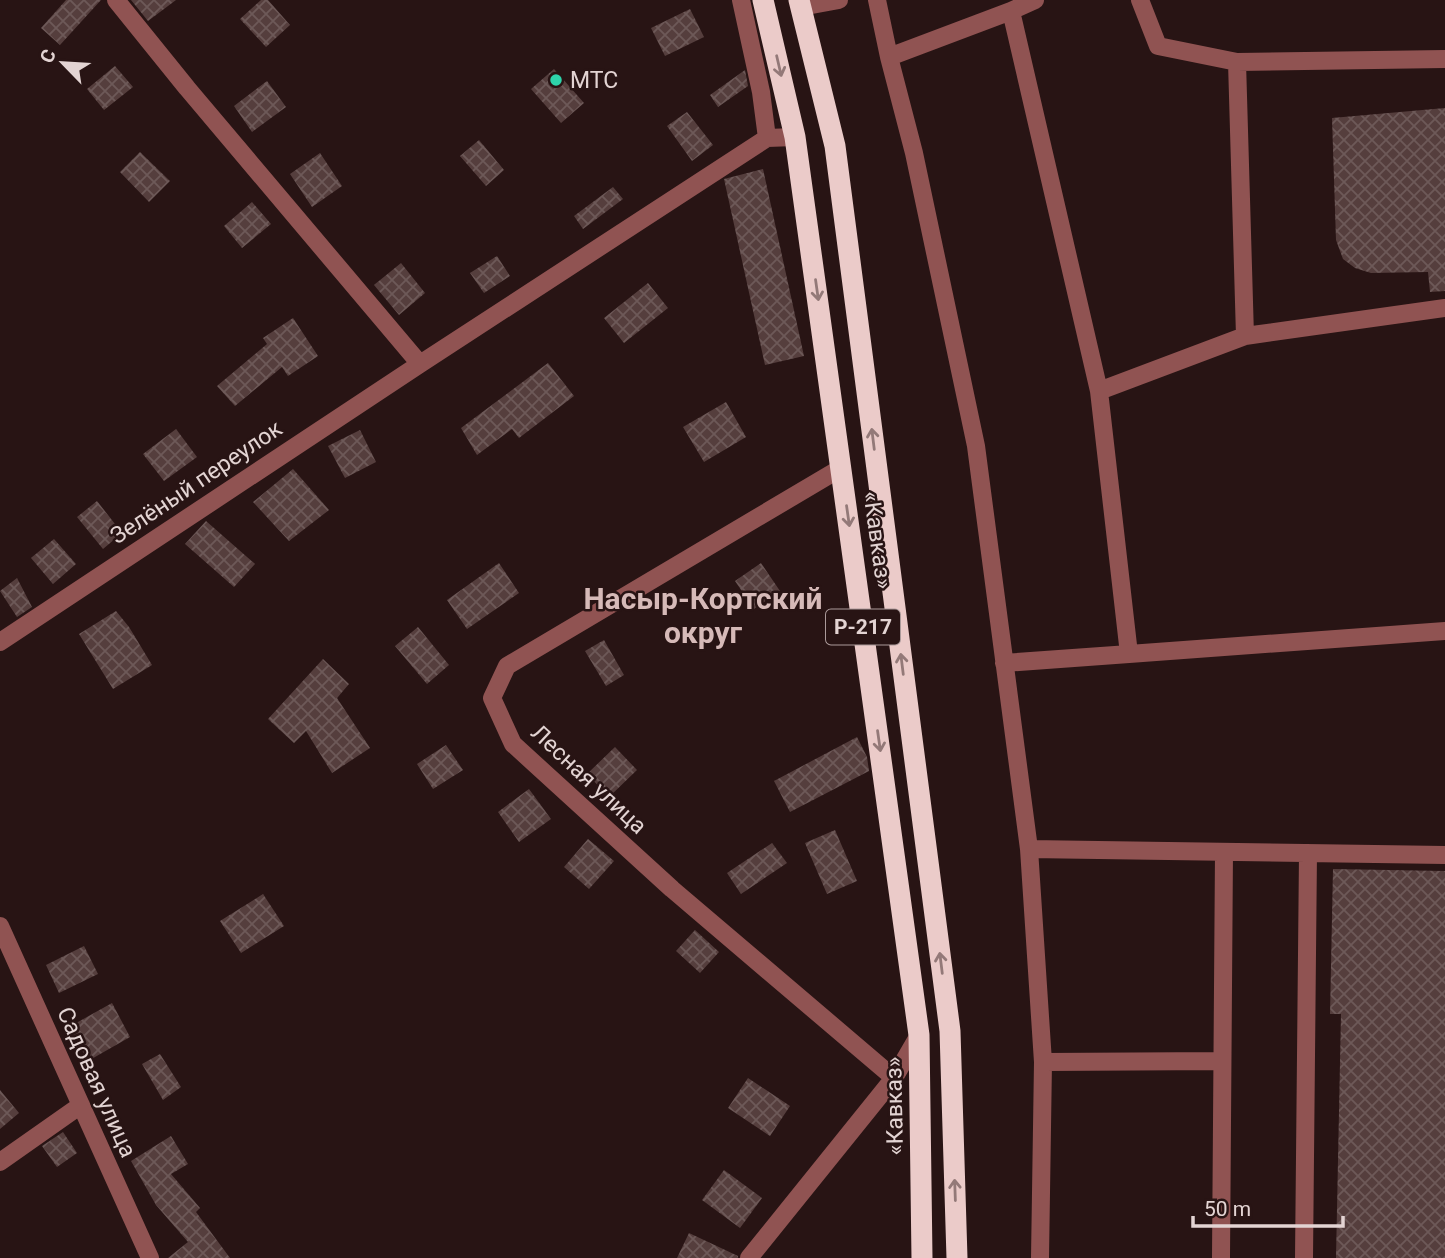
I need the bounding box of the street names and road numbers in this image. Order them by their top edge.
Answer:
street label: Зелёный переулок [105,415,288,550]
street label: «Кавказ» [857,489,898,591]
road number: Р-217 [826,610,900,644]
street label: Лесная улица [525,719,652,840]
street label: Садовая улица [51,1003,142,1162]
street label: «Кавказ» [880,1056,909,1156]

